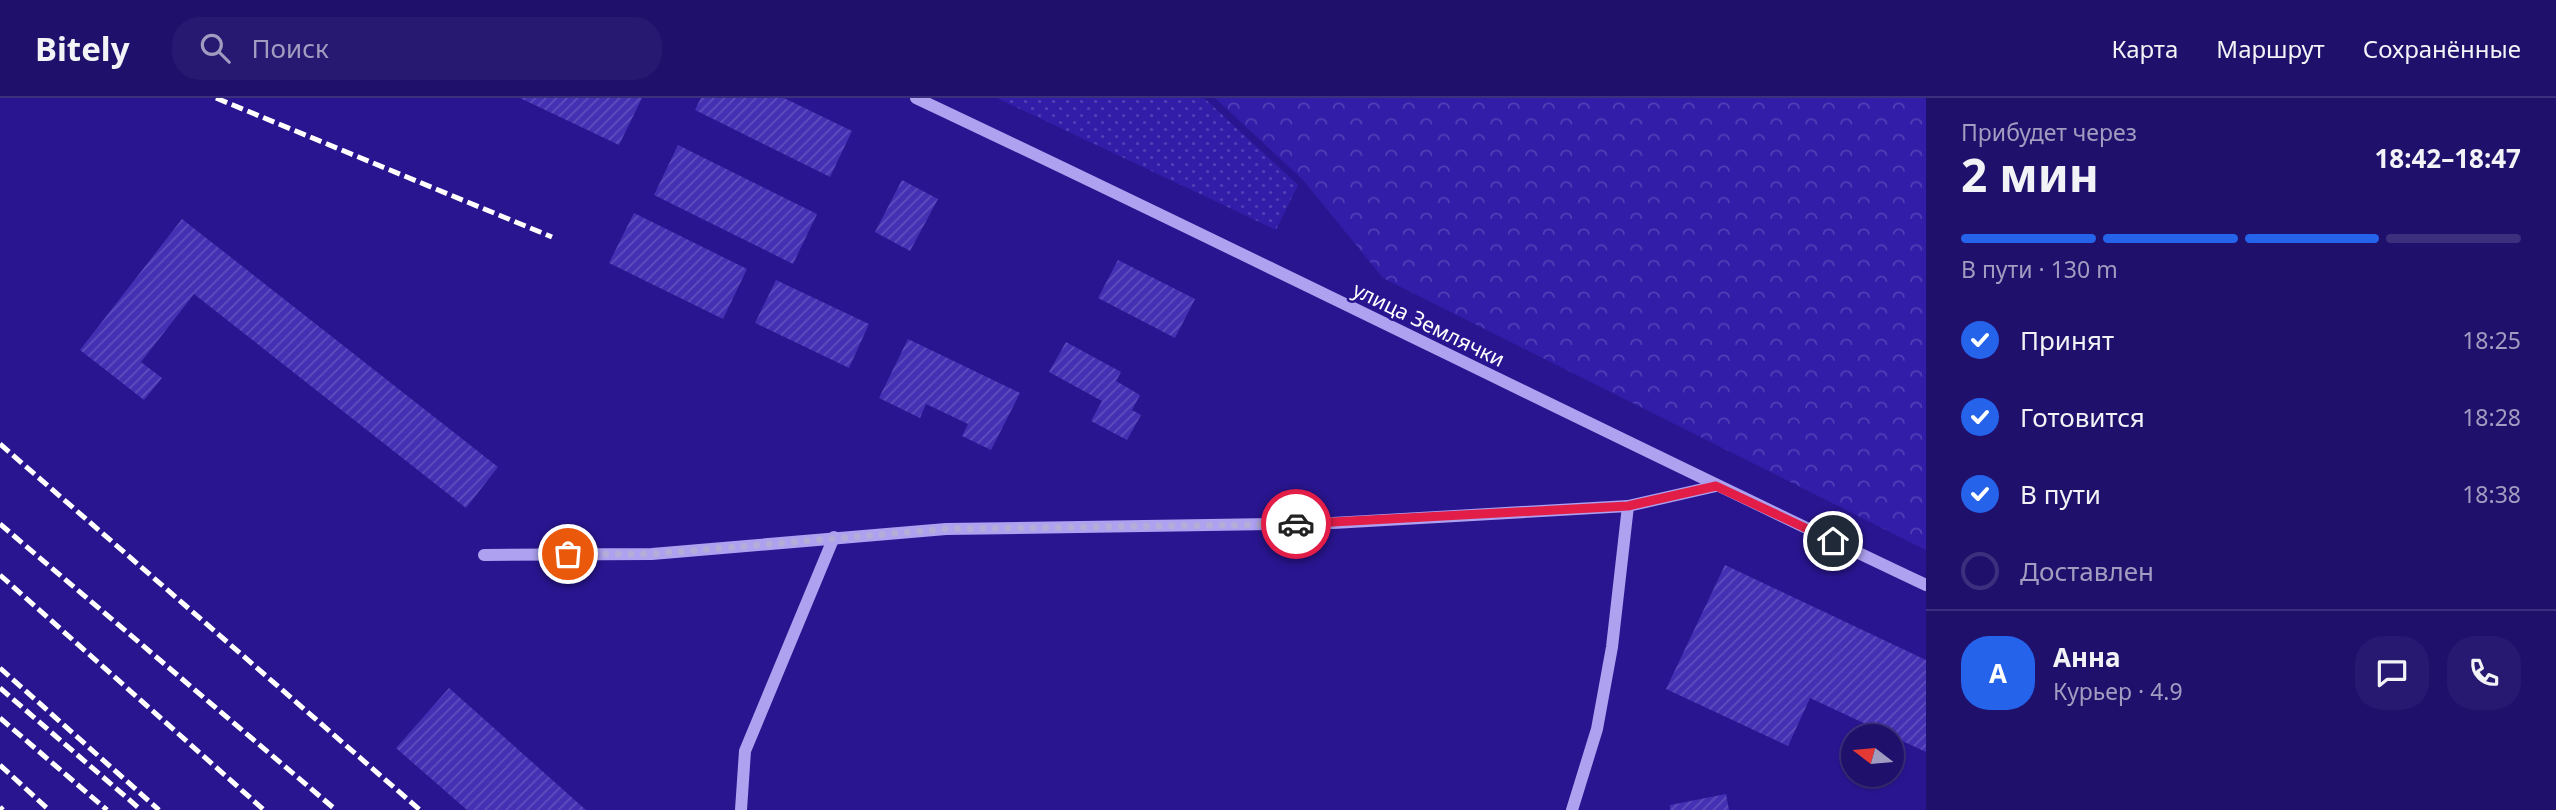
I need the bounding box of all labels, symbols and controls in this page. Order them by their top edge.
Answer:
search box [172,17,662,80]
text: Bitely [35,26,130,71]
icon: search [196,29,234,67]
text: Поиск [252,30,329,66]
text: Карта [2111,32,2178,65]
text: Маршрут [2216,32,2325,65]
text: Сохранённые [2363,32,2521,65]
text: Прибудет через [1961,116,2137,148]
text: 18:42–18:47 [2374,140,2521,176]
text: 2 мин [1961,143,2099,205]
text: В пути · 130 m [1961,253,2118,285]
street label: улица Землячки [1348,275,1510,373]
icon: check [1961,321,1999,359]
text: Принят [2020,322,2114,358]
text: 18:25 [2462,324,2521,356]
icon: check [1961,398,1999,436]
text: Готовится [2020,399,2145,435]
text: 18:28 [2462,401,2521,433]
icon: check [1961,475,1999,513]
text: В пути [2020,476,2101,512]
text: 18:38 [2462,478,2521,510]
courier [1261,489,1331,559]
icon: car [1277,505,1315,543]
pin [1803,511,1863,571]
icon: home [1814,522,1852,560]
pin [538,524,598,584]
icon: bag [549,535,587,573]
text: Доставлен [2020,553,2154,589]
button: chat [2355,636,2429,710]
button: phone [2447,636,2521,710]
text: Анна [2053,639,2121,675]
text: А [1989,655,2007,691]
text: Курьер · 4.9 [2053,675,2183,707]
north arrow [1841,724,1904,788]
map controls [1841,724,1904,787]

